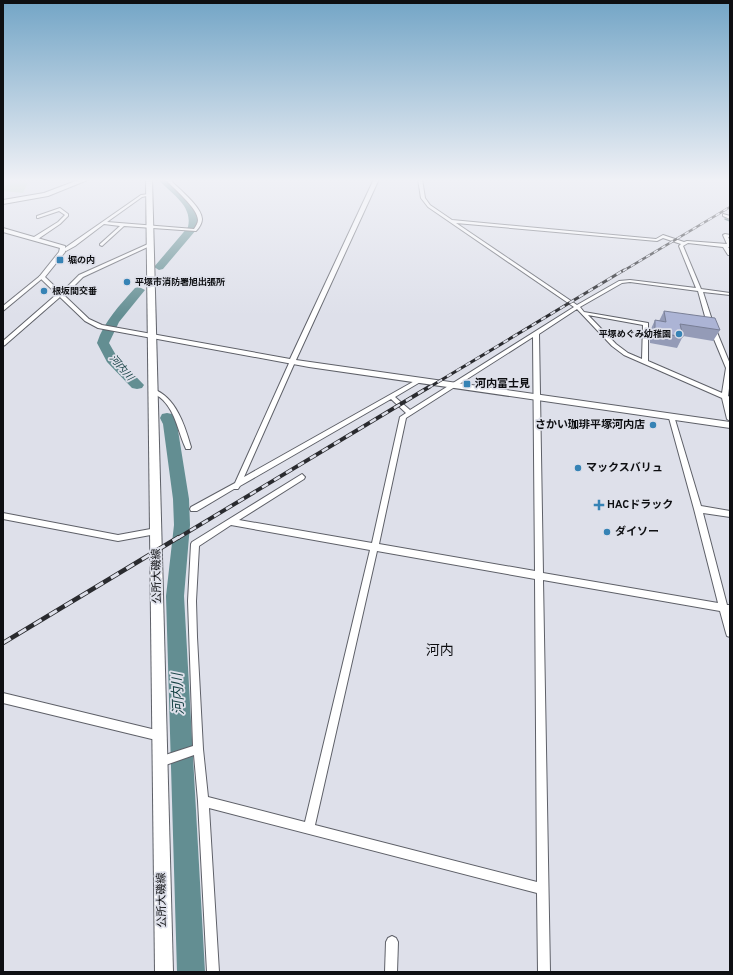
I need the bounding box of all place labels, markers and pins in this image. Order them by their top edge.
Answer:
marker: 堀の内 [55,255,65,265]
place label: 堀の内 [68,255,95,266]
marker: 平塚市消防署旭出張所 [122,277,132,287]
place label: 平塚市消防署旭出張所 [135,277,225,288]
marker: 根坂間交番 [39,286,49,296]
place label: 根坂間交番 [52,286,97,297]
place label: 平塚めぐみ幼稚園 [599,329,671,340]
marker: 平塚めぐみ幼稚園 [674,329,684,339]
place label: 河内富士見 [475,377,530,391]
marker: 河内富士見 [462,379,472,389]
place label: さかい珈琲平塚河内店 [535,418,645,432]
marker: さかい珈琲平塚河内店 [648,420,658,430]
place label: マックスバリュ [586,461,663,475]
marker: マックスバリュ [573,463,583,473]
place label: HACドラック [607,498,673,512]
marker: HACドラック [594,500,604,510]
place label: ダイソー [615,525,659,539]
marker: ダイソー [602,527,612,537]

